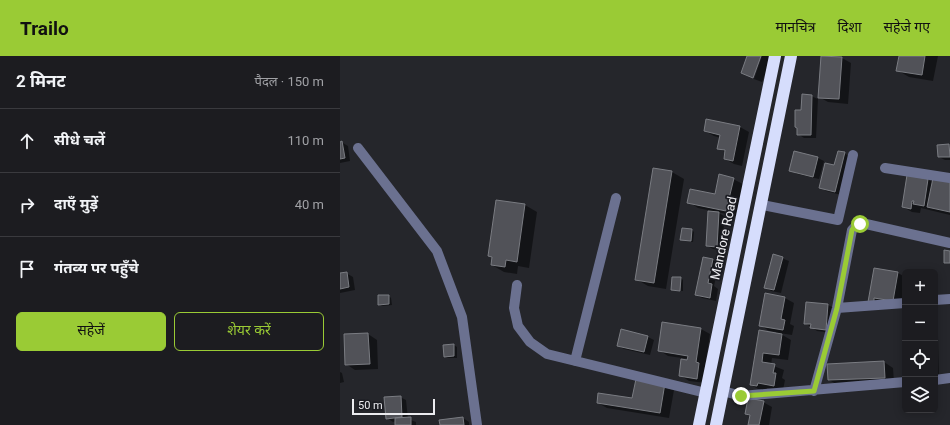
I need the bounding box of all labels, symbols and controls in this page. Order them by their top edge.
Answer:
text: Trailo [20,17,69,40]
text: मानचित्र [775,19,815,35]
text: दिशा [837,19,862,35]
text: सहेजे गए [884,19,930,35]
text: 2 मिनट [16,71,66,91]
text: पैदल · 150 m [255,74,324,89]
icon: ahead [16,130,38,152]
text: सीधे चलें [54,131,105,149]
text: 110 m [287,133,324,148]
icon: right [16,194,38,216]
text: दाएँ मुड़ें [54,195,98,213]
street label: Mandore Road [707,195,740,281]
text: 40 m [295,197,324,212]
route start [851,215,869,233]
icon: arrive [16,258,38,280]
text: गंतव्य पर पहुँचे [54,259,139,277]
map controls [902,269,938,413]
button: + [902,269,938,305]
button: − [902,305,938,341]
button: सहेजें [16,312,166,351]
button: शेयर करें [174,312,324,351]
button: locate [902,341,938,377]
button: layers [902,377,938,413]
route end [732,387,750,405]
scale bar [352,397,435,416]
text: 50 m [358,399,383,412]

